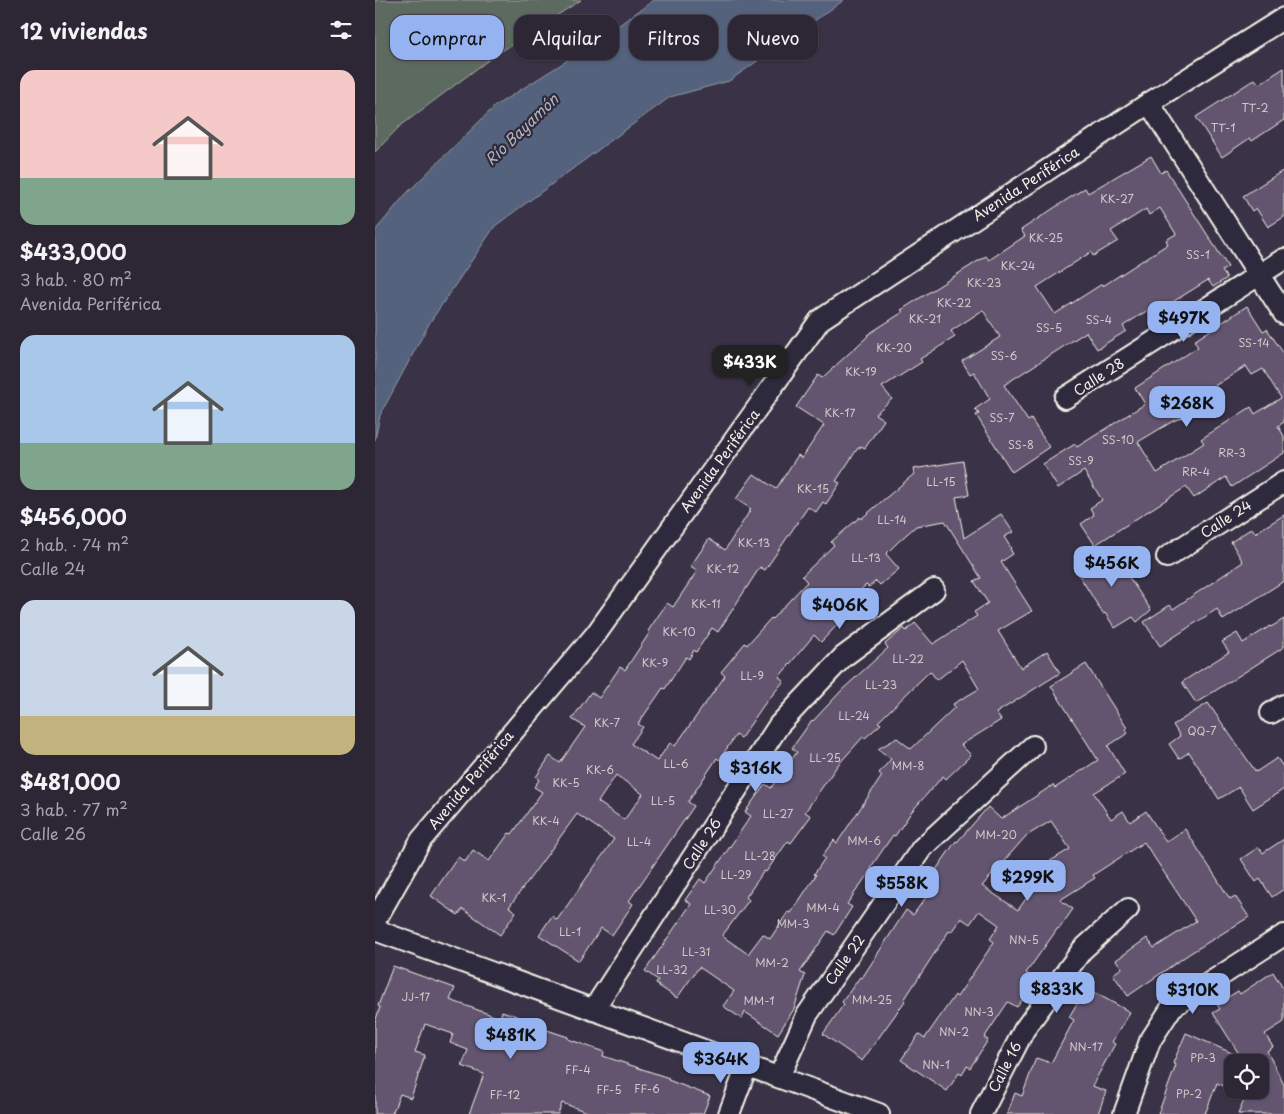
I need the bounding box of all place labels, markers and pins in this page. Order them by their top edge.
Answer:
pin: $497K [1149,300,1219,343]
pin: $433K [715,344,785,387]
pin: $268K [1152,386,1222,428]
pin: $456K [1077,546,1147,588]
pin: $406K [805,588,875,630]
pin: $316K [721,750,791,793]
pin: $299K [993,860,1063,902]
pin: $558K [867,866,937,908]
pin: $833K [1022,972,1092,1014]
pin: $310K [1158,972,1228,1015]
pin: $481K [476,1018,546,1060]
pin: $364K [686,1042,756,1084]

